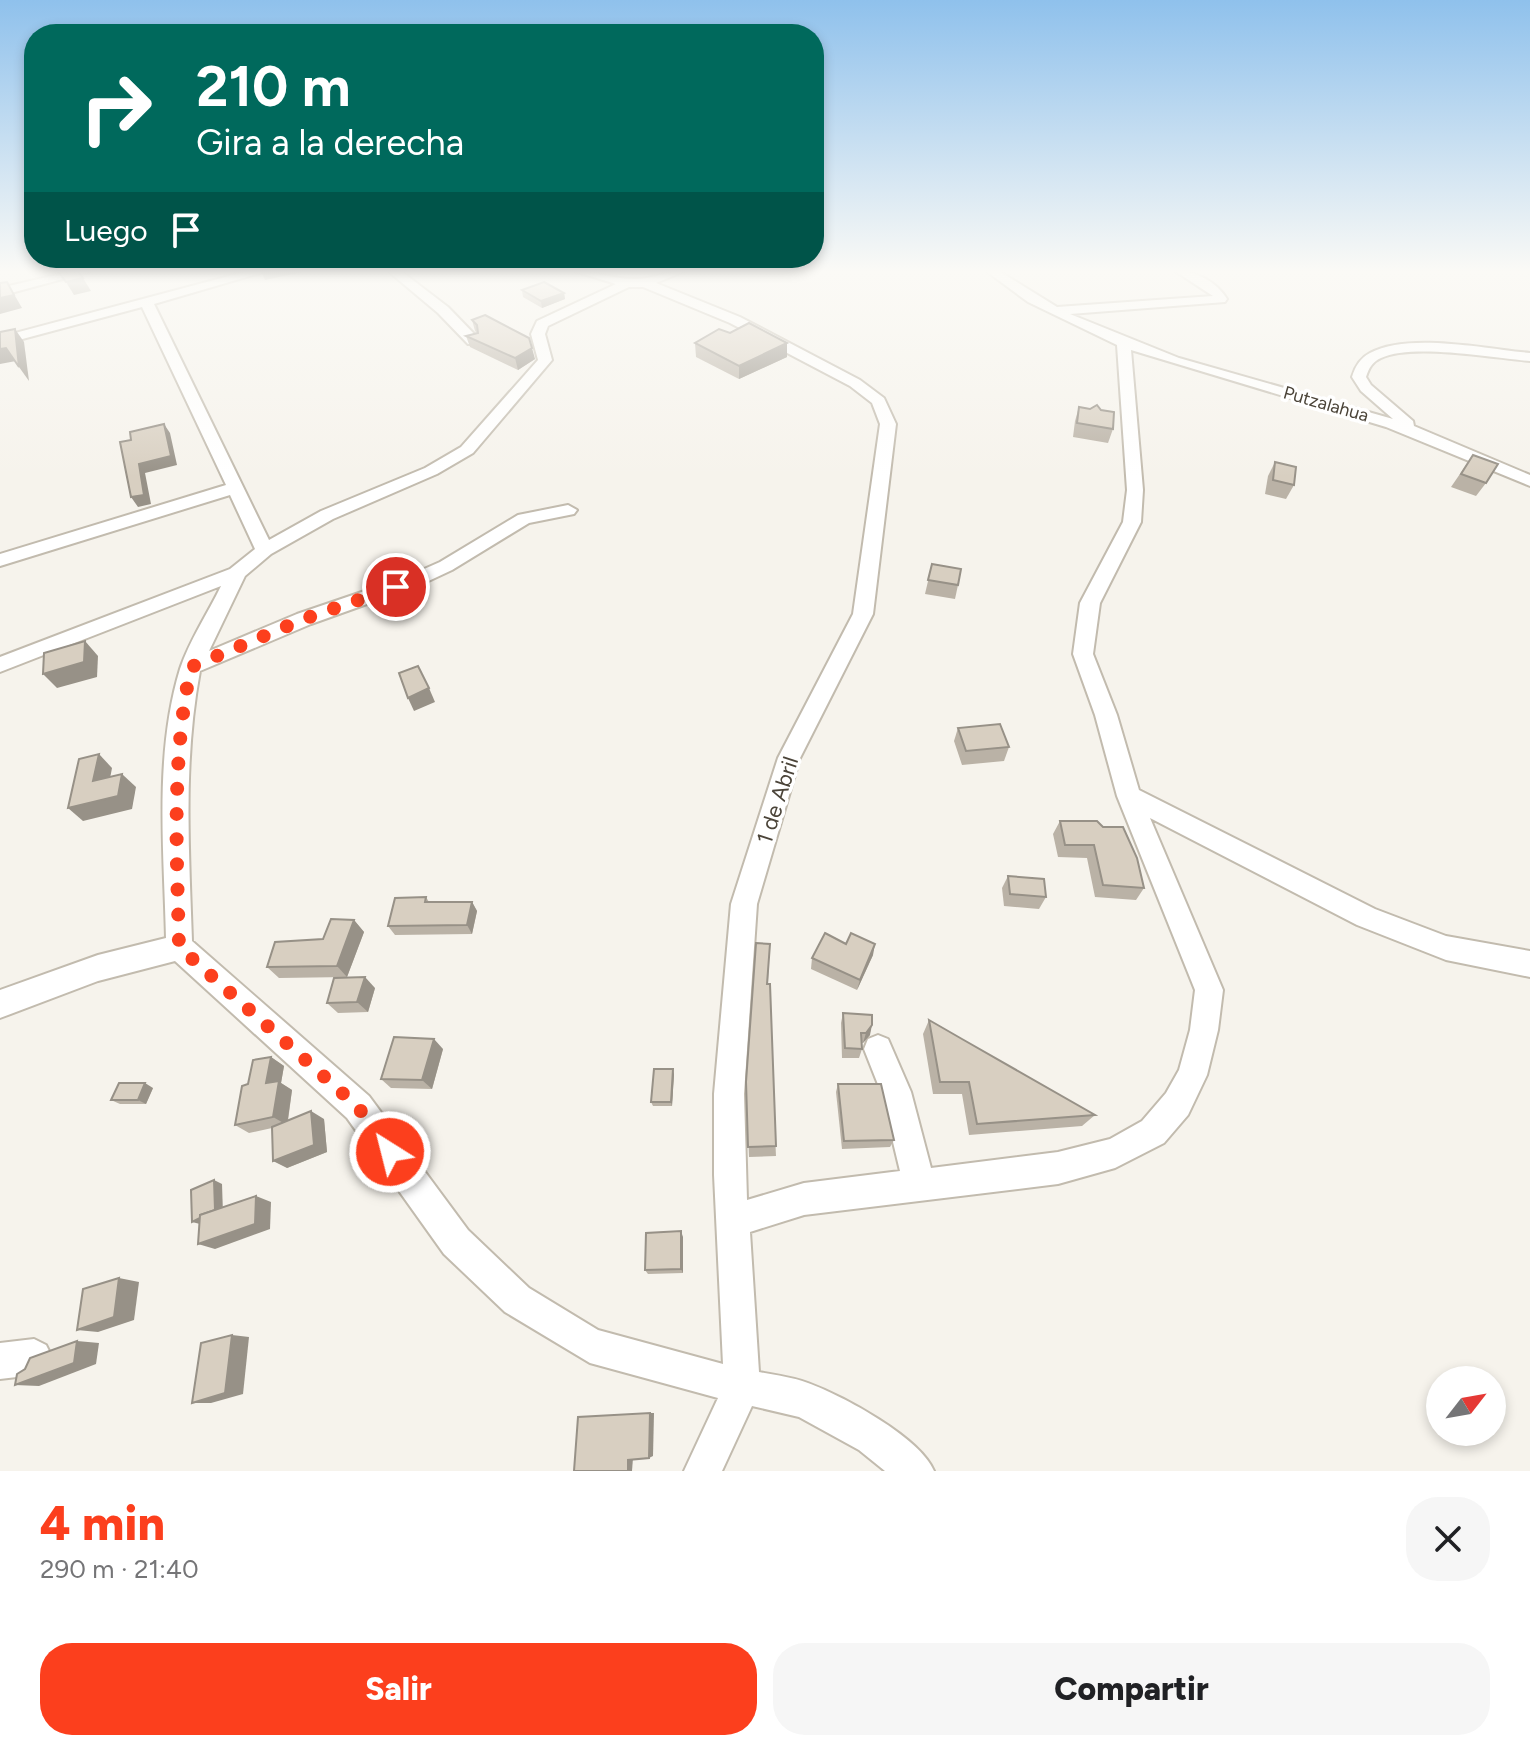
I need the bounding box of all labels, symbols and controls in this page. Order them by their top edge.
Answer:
text: 210 m [196,53,351,120]
icon: right [64,56,168,160]
text: Gira a la derecha [196,121,464,164]
icon: arrive [164,208,208,252]
text: Luego [64,212,148,249]
street label: Putzalahua [1281,381,1371,427]
pin [362,553,430,621]
icon: arrive [374,565,418,609]
street label: 1 de Abril [751,753,804,847]
position arrow [348,1110,432,1194]
north arrow [1426,1366,1506,1446]
map controls [1426,1366,1506,1446]
text: 4 min [40,1494,165,1552]
button: close [1406,1497,1490,1581]
text: 290 m · 21:40 [40,1553,199,1585]
button: Salir [40,1643,757,1735]
button: Compartir [773,1643,1490,1735]

